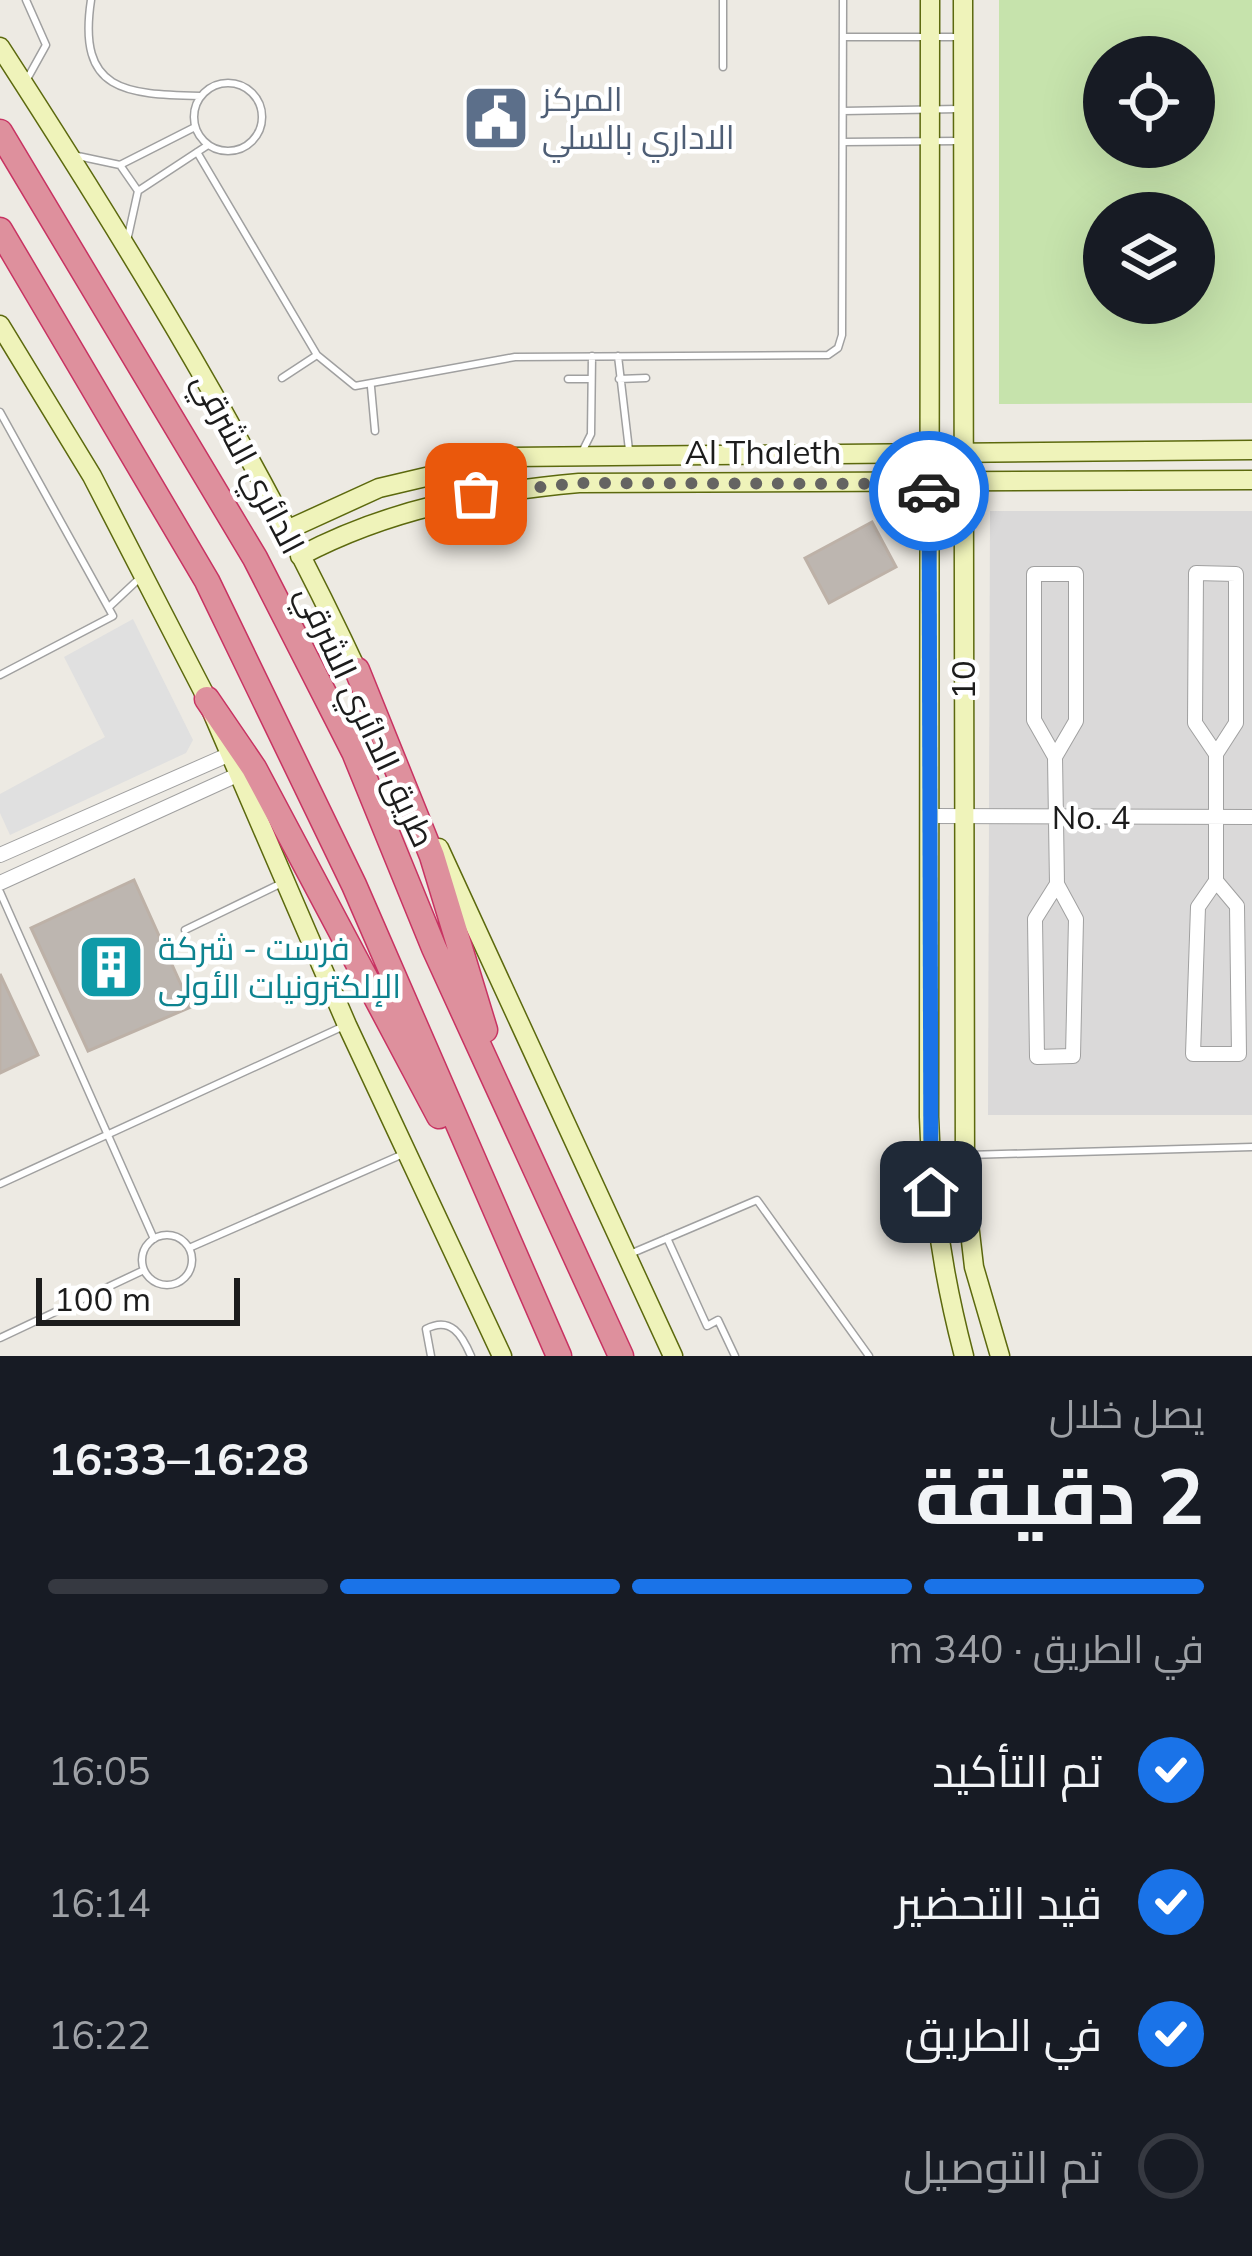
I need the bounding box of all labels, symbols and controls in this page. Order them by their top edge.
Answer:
map controls [1083,36,1215,324]
button: locate [1083,36,1215,168]
place label: المركز الاداري بالسلي [540,78,735,163]
public building icon: المركز الاداري بالسلي [461,83,531,153]
button: layers [1083,192,1215,324]
street label: الدائري الشرقي [179,365,314,563]
street label: Al Thaleth [685,431,841,472]
courier [869,431,989,551]
pin [425,443,527,545]
icon: car [896,458,962,524]
icon: bag [443,461,509,527]
street label: طريق الدائري الشرقي [282,579,445,856]
street label: 10 [942,660,983,700]
street label: No. 4 [1052,796,1130,837]
place label: فرست - شركة الإلكترونيات الأولى [158,927,401,1007]
building icon: فرست - شركة الإلكترونيات الأولى [76,932,146,1002]
pin [880,1141,982,1243]
icon: home [898,1159,964,1225]
scale bar [36,1272,240,1325]
text: 100 m [54,1278,151,1319]
text: يصل خلال [1049,1389,1204,1438]
text: 16:28–16:33 [48,1430,309,1486]
text: 2 دقيقة [915,1446,1204,1544]
text: في الطريق · 340 m [889,1624,1204,1673]
icon: check [1138,1737,1204,1803]
text: تم التأكيد [932,1742,1102,1798]
text: 16:05 [48,1746,151,1795]
icon: check [1138,1869,1204,1935]
text: قيد التحضير [896,1874,1102,1930]
text: 16:14 [48,1878,151,1927]
icon: check [1138,2001,1204,2067]
text: في الطريق [905,2006,1102,2062]
text: 16:22 [48,2010,151,2059]
text: تم التوصيل [903,2138,1102,2194]

